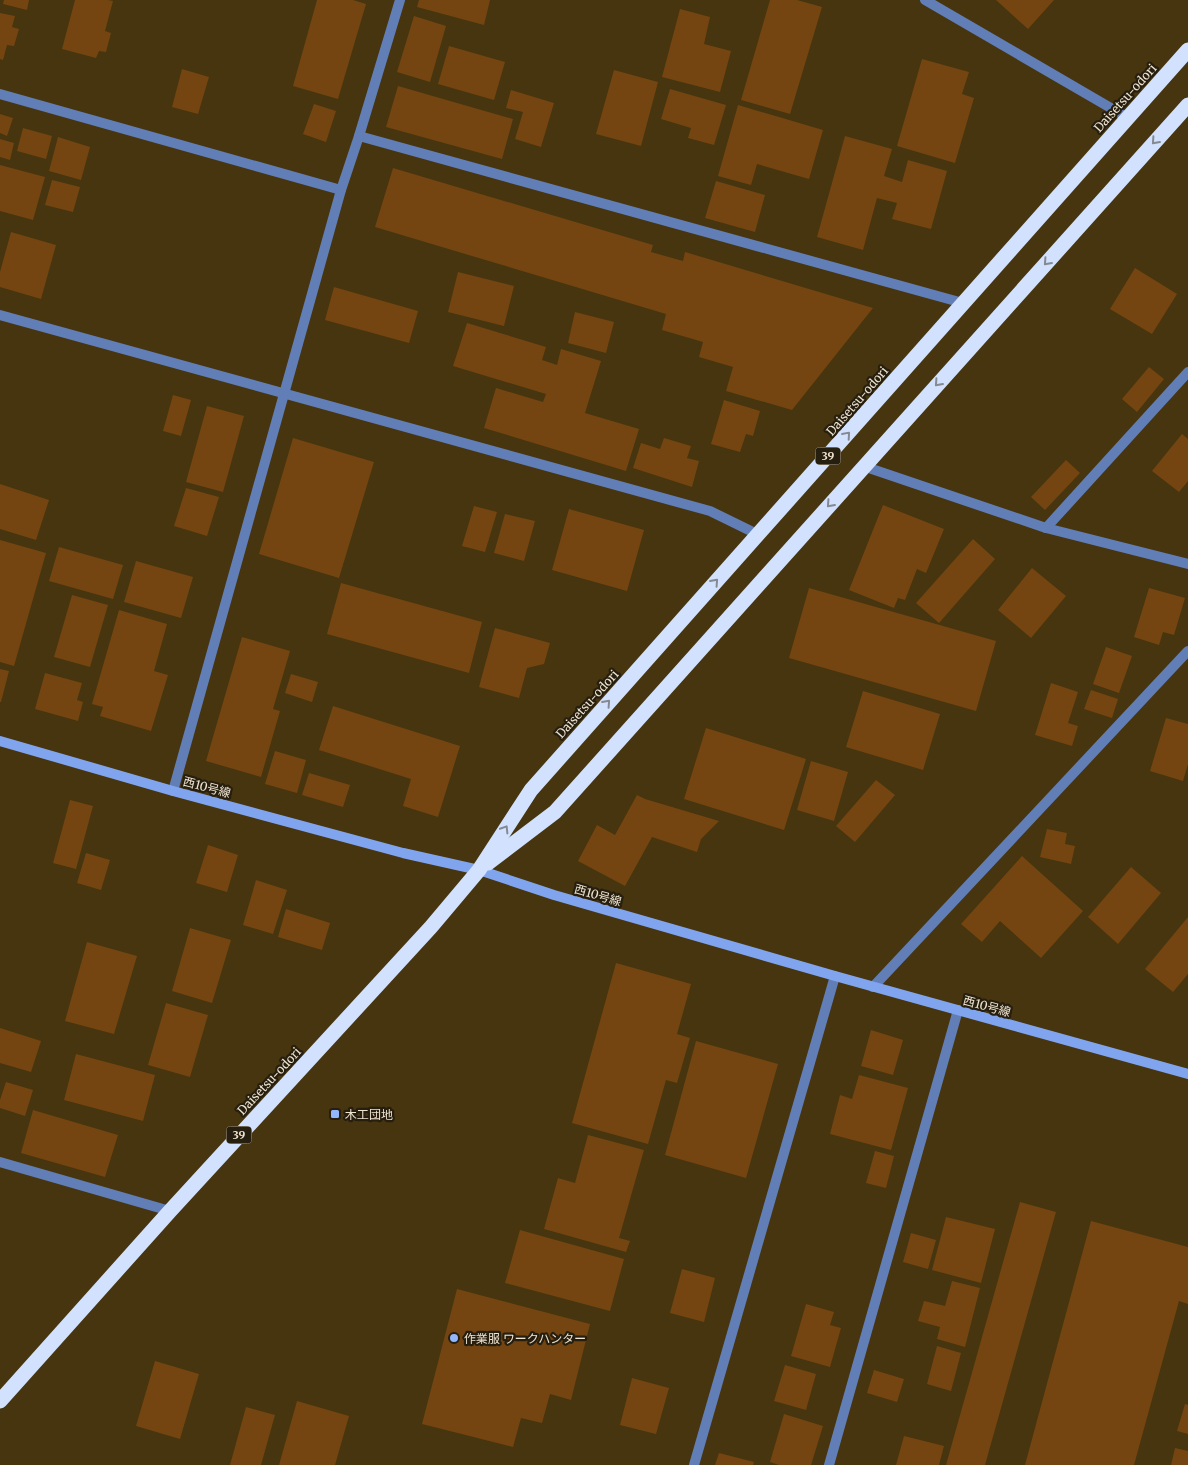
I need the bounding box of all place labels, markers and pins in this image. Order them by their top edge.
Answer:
place label: 木工団地 [345,1107,393,1122]
marker: 木工団地 [329,1108,341,1120]
place label: 作業服 ワークハンター [464,1331,586,1346]
marker: 作業服 ワークハンター [448,1332,460,1344]

